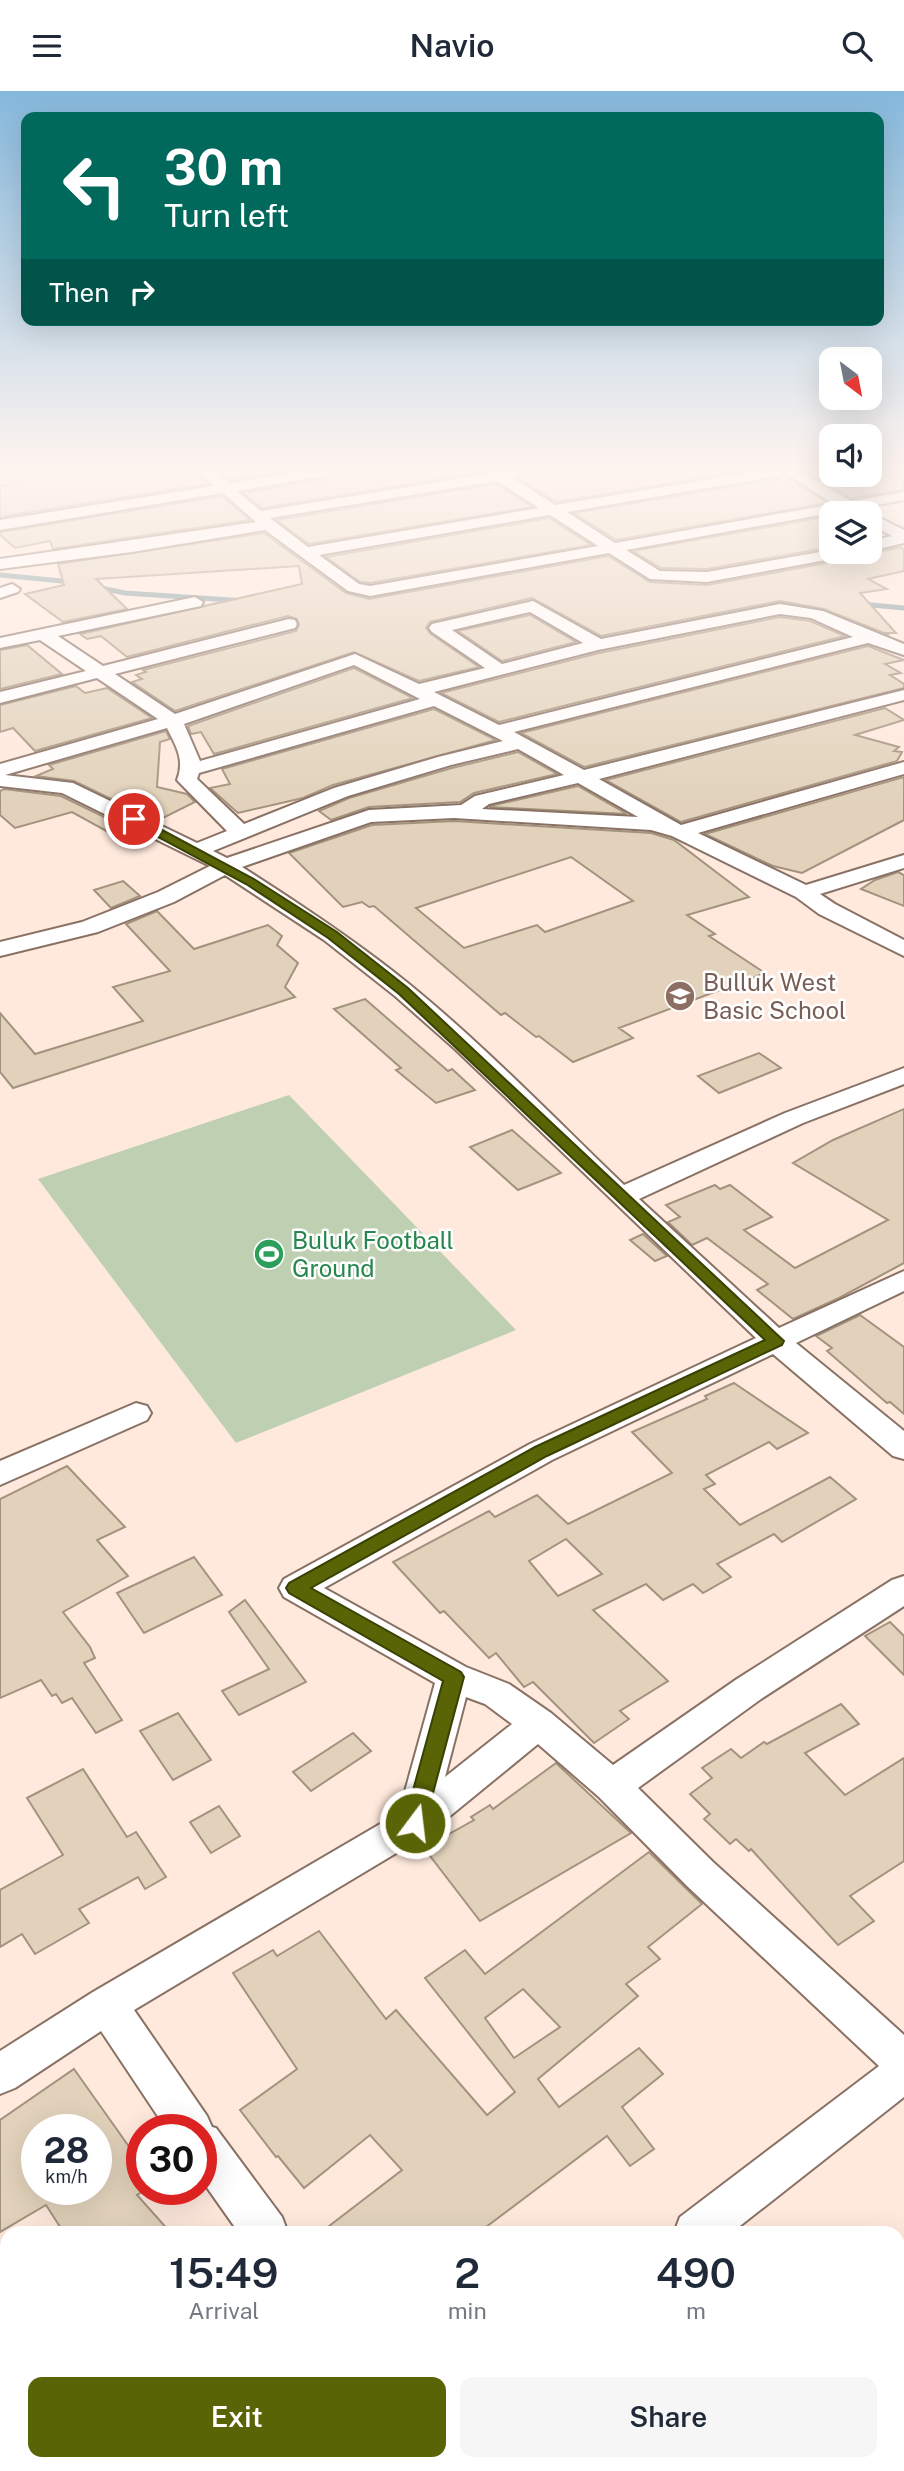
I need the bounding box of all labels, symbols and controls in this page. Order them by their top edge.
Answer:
icon: menu [28,27,66,65]
text: Navio [410,27,494,64]
icon: search [838,27,876,65]
text: 30 m [164,138,283,196]
icon: left [49,140,140,231]
text: Turn left [164,197,289,234]
icon: right [123,273,161,311]
text: Then [49,277,109,308]
north arrow [819,347,882,409]
map controls [819,347,882,564]
button: sound [819,424,882,487]
button: layers [819,501,882,564]
pin [104,789,164,849]
icon: arrive [115,800,153,838]
place label: Bulluk West Basic School [703,968,846,1024]
school or university icon: Bulluk West Basic School [663,979,697,1013]
place label: Buluk Football Ground [292,1226,454,1282]
sports icon: Buluk Football Ground [252,1237,286,1271]
position arrow [378,1786,452,1860]
speed limit sign: 30 [126,2114,217,2205]
text: 28 [44,2130,89,2171]
text: km/h [45,2166,88,2187]
text: 15:49 [169,2248,279,2297]
text: 2 [454,2248,480,2297]
text: 490 [656,2248,736,2297]
text: Arrival [188,2297,259,2324]
text: min [448,2297,487,2324]
text: m [686,2297,706,2324]
button: Exit [28,2377,446,2457]
button: Share [460,2377,877,2457]

